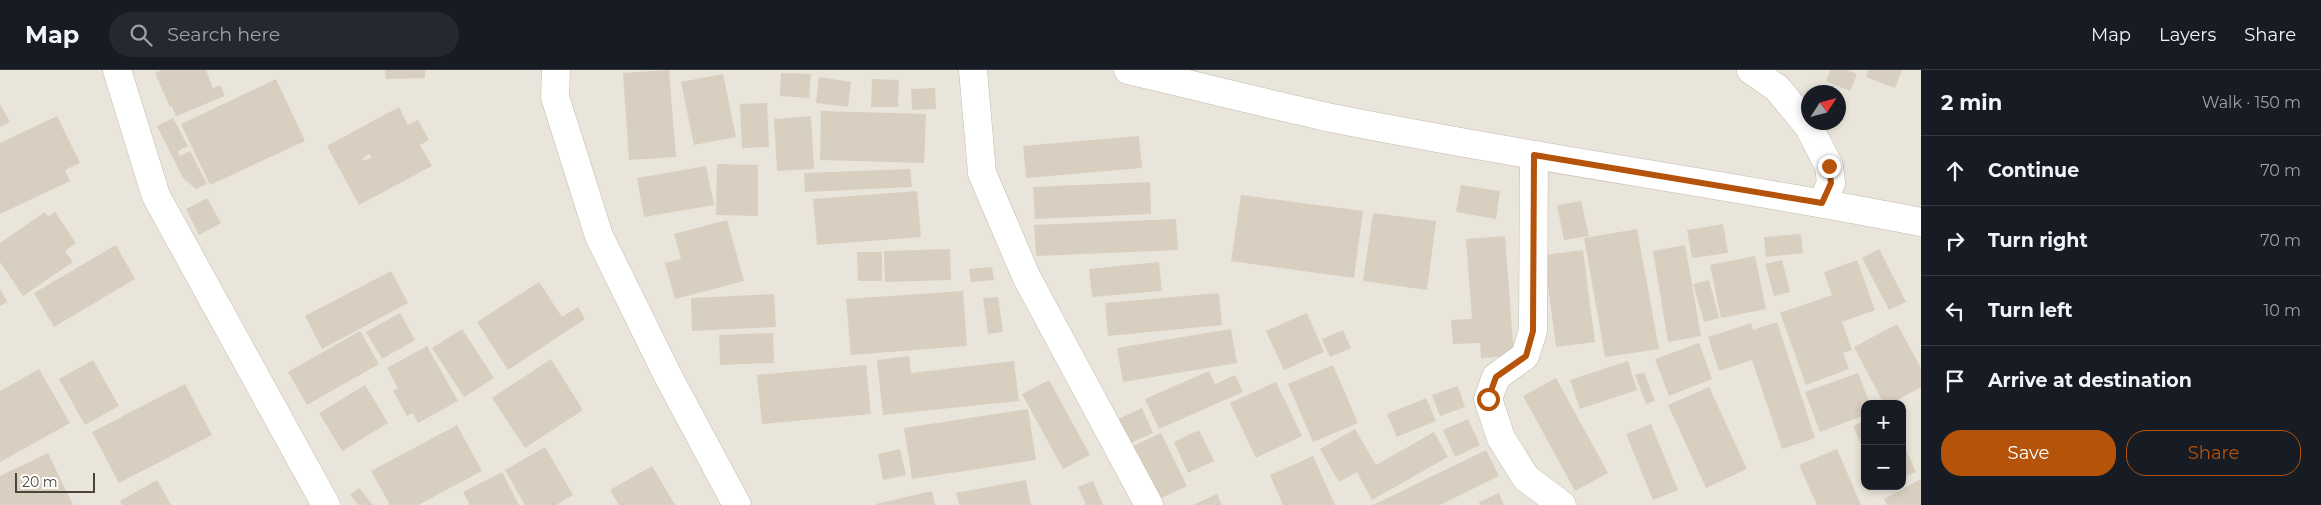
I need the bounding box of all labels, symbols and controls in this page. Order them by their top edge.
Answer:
search box [109,12,459,57]
text: Map [25,20,79,49]
icon: search [127,21,155,49]
text: Search here [167,23,280,46]
text: Map [2091,24,2131,46]
text: Layers [2159,24,2216,46]
text: Share [2244,24,2296,46]
north arrow [1801,85,1846,130]
text: 2 min [1941,90,2002,115]
text: Walk · 150 m [2202,93,2301,112]
route end [1818,155,1841,178]
icon: ahead [1941,157,1969,185]
text: Continue [1988,159,2079,182]
text: 70 m [2260,161,2301,180]
icon: right [1941,227,1969,255]
text: Turn right [1988,229,2088,252]
text: 70 m [2260,231,2301,250]
icon: left [1941,297,1969,325]
text: Turn left [1988,299,2073,322]
text: 10 m [2263,301,2301,320]
icon: arrive [1941,367,1969,395]
text: Arrive at destination [1988,369,2192,392]
route start [1477,388,1500,411]
map controls [1861,400,1906,490]
button: + [1861,400,1906,445]
button: Save [1941,430,2116,476]
button: Share [2126,430,2301,476]
button: − [1861,445,1906,490]
scale bar [15,470,95,493]
text: 20 m [22,473,58,491]

